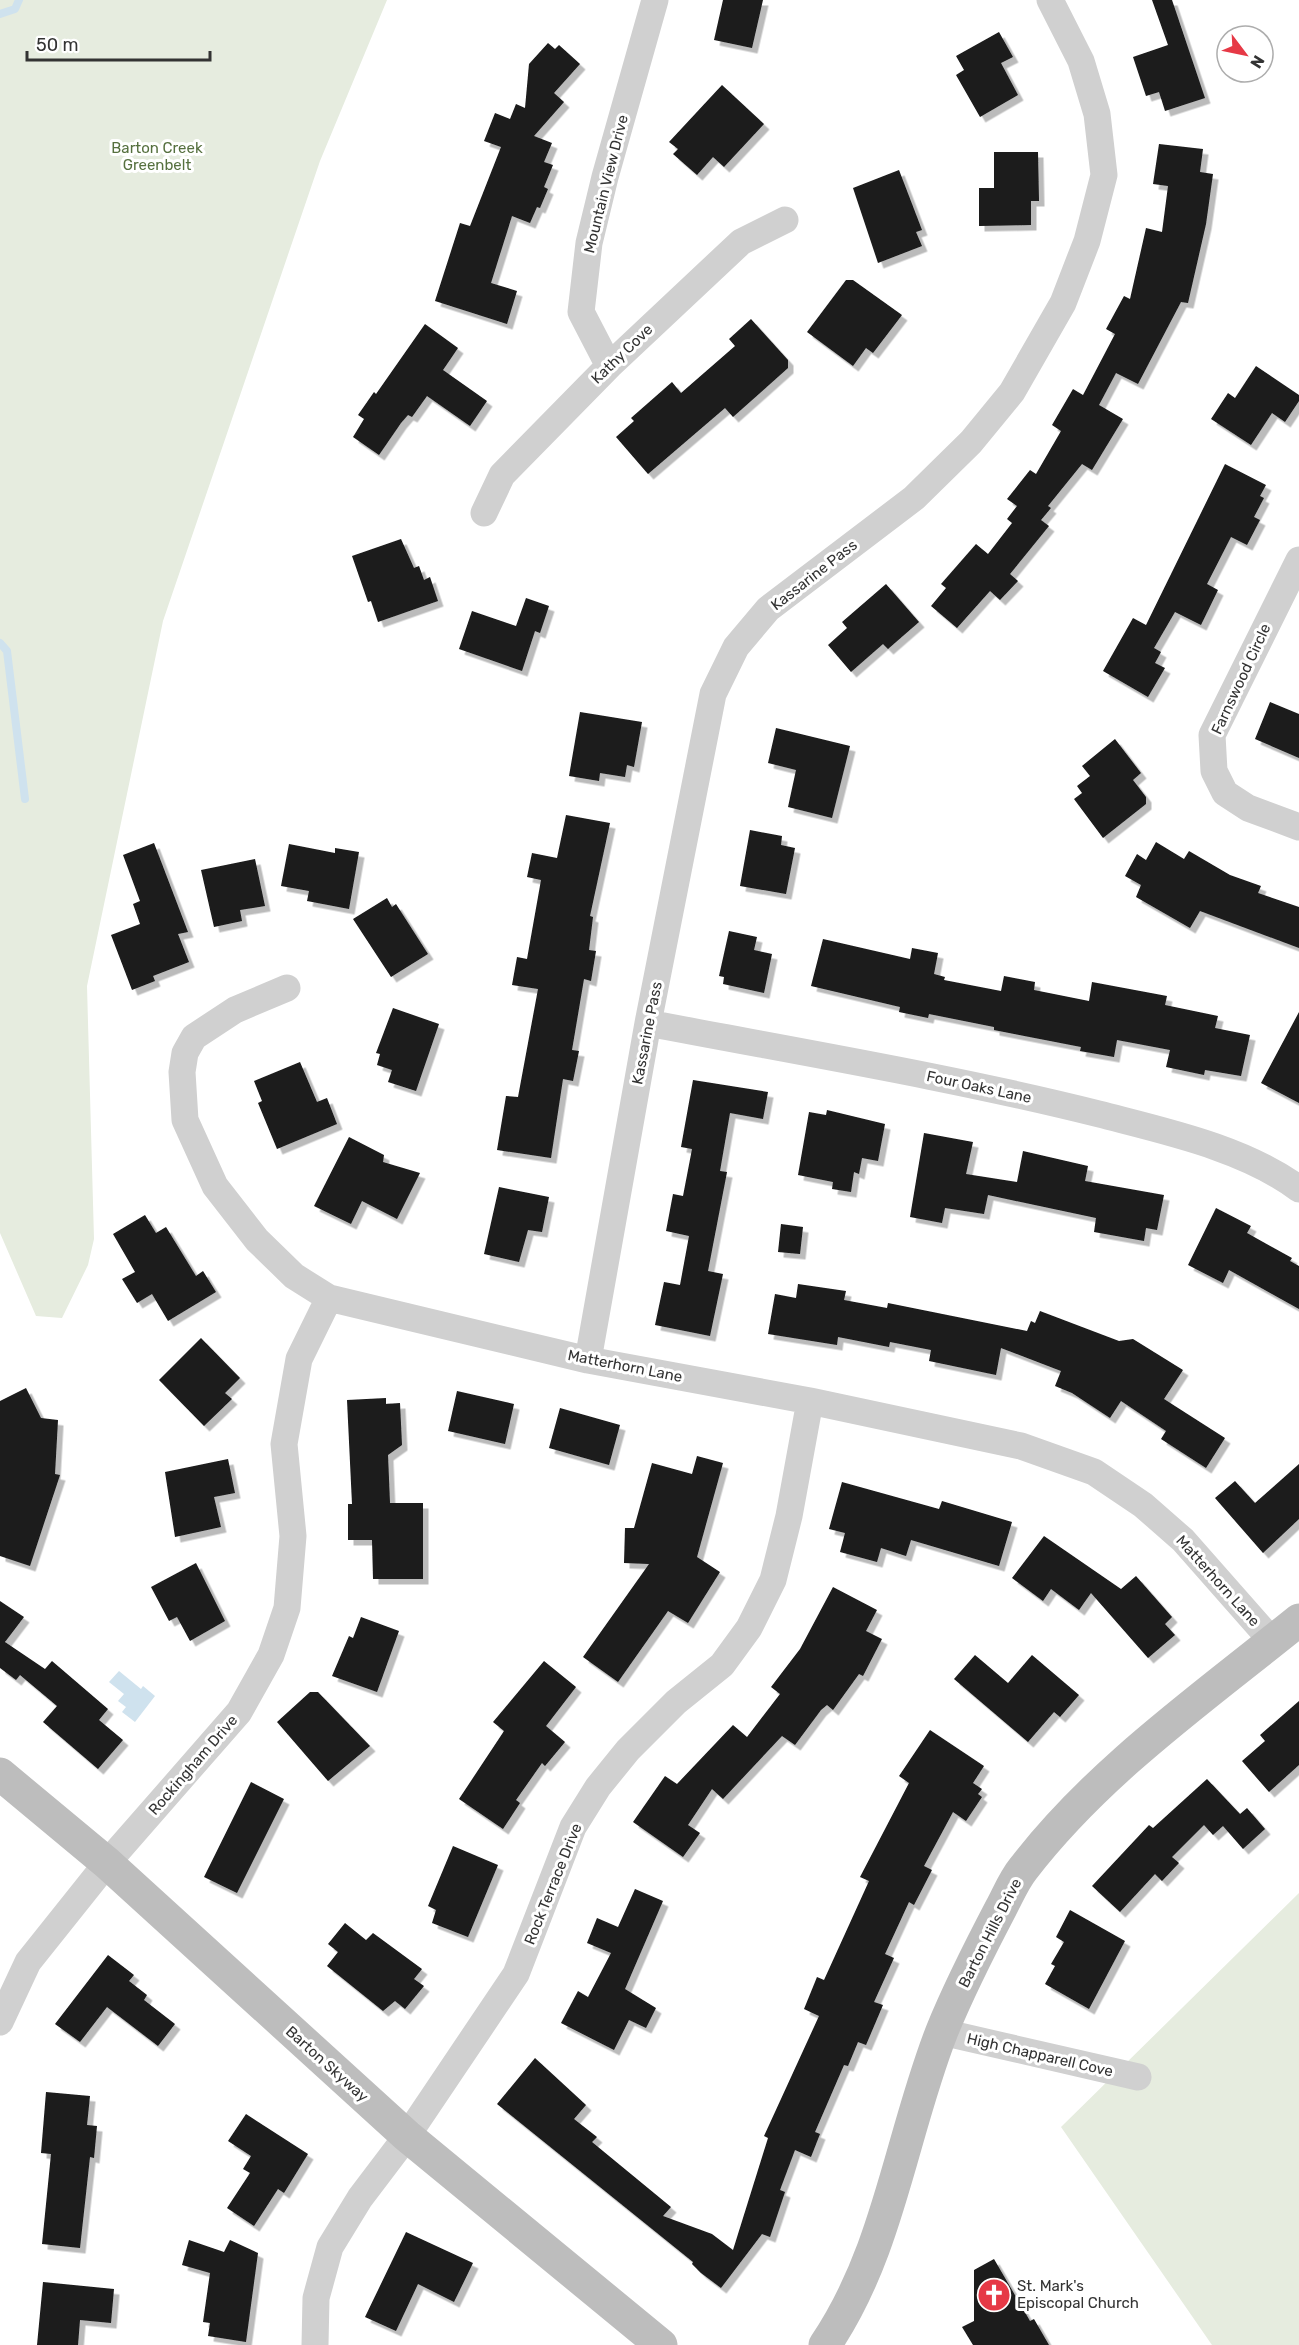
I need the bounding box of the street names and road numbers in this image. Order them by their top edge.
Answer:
street label: Mountain View Drive [580,113,632,255]
street label: Kathy Cove [588,320,656,388]
street label: Kassarine Pass [767,536,861,614]
street label: Farnswood Circle [1207,621,1275,737]
street label: Kassarine Pass [628,980,666,1086]
street label: Four Oaks Lane [925,1067,1033,1107]
street label: Matterhorn Lane [566,1346,684,1386]
street label: Matterhorn Lane [1172,1532,1264,1630]
street label: Rockingham Drive [145,1711,241,1819]
street label: Rock Terrace Drive [520,1821,586,1947]
street label: Barton Hills Drive [955,1875,1025,1991]
street label: Barton Skyway [282,2022,372,2106]
street label: High Chapparell Cove [965,2029,1115,2081]

